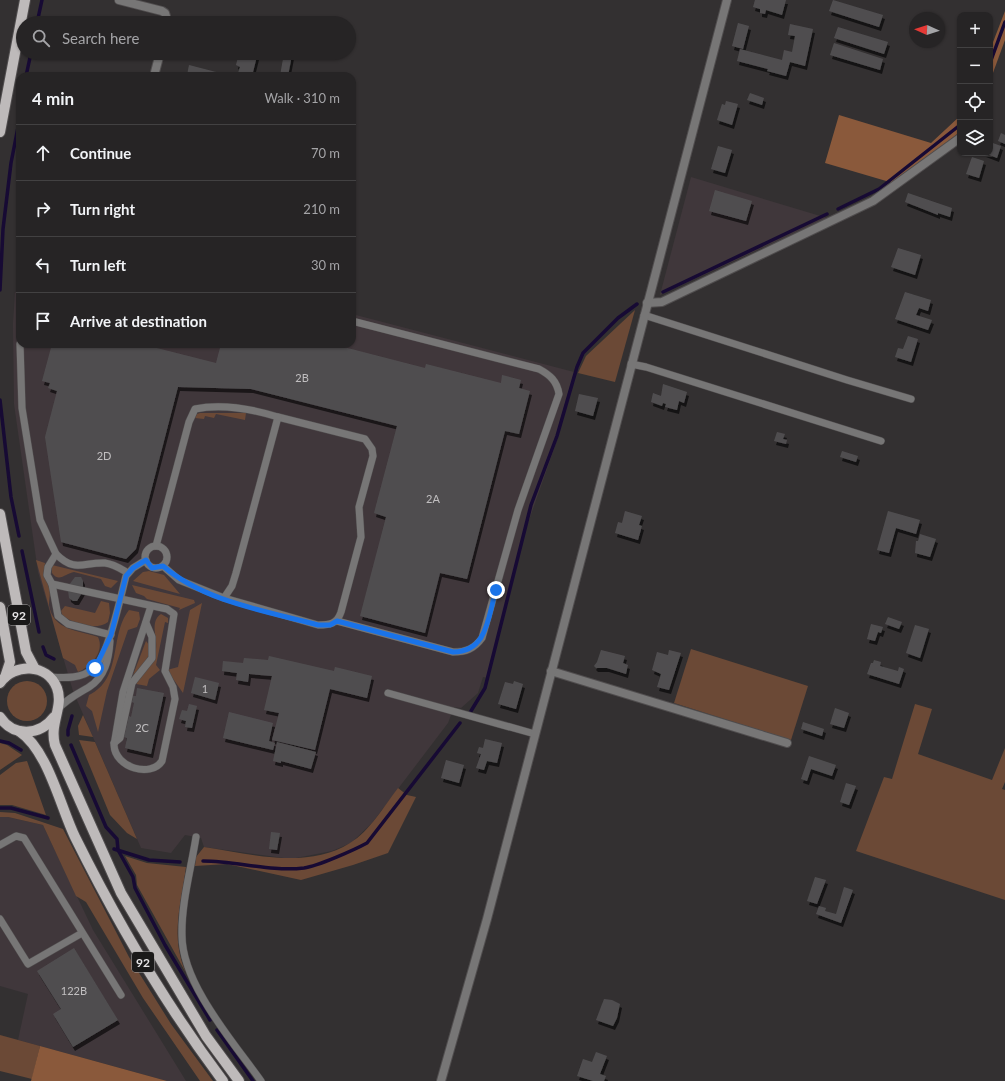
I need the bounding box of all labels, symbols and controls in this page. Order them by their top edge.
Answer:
north arrow [909,12,945,48]
map controls [957,12,993,156]
button: + [957,12,993,48]
search box [16,16,356,60]
icon: search [30,27,52,49]
text: Search here [62,29,139,47]
button: − [957,48,993,84]
button: locate [957,84,993,120]
text: 4 min [32,88,74,109]
text: Walk · 310 m [264,90,340,106]
button: layers [957,120,993,156]
icon: ahead [32,142,54,164]
text: Continue [70,144,131,162]
text: 70 m [311,145,340,161]
icon: right [32,198,54,220]
text: Turn right [70,200,135,218]
text: 210 m [303,201,340,217]
icon: left [32,254,54,276]
text: Turn left [70,256,126,274]
text: 30 m [311,257,340,273]
icon: arrive [32,310,54,332]
text: Arrive at destination [70,312,207,330]
house number: 2B [295,371,309,384]
house number: 2D [97,449,111,462]
house number: 2A [426,492,440,505]
route end [487,581,505,599]
road number: 92 [8,605,30,625]
route start [86,659,104,677]
house number: 1 [202,682,208,695]
house number: 2C [135,721,150,734]
road number: 92 [132,952,154,972]
house number: 122B [61,984,87,997]

